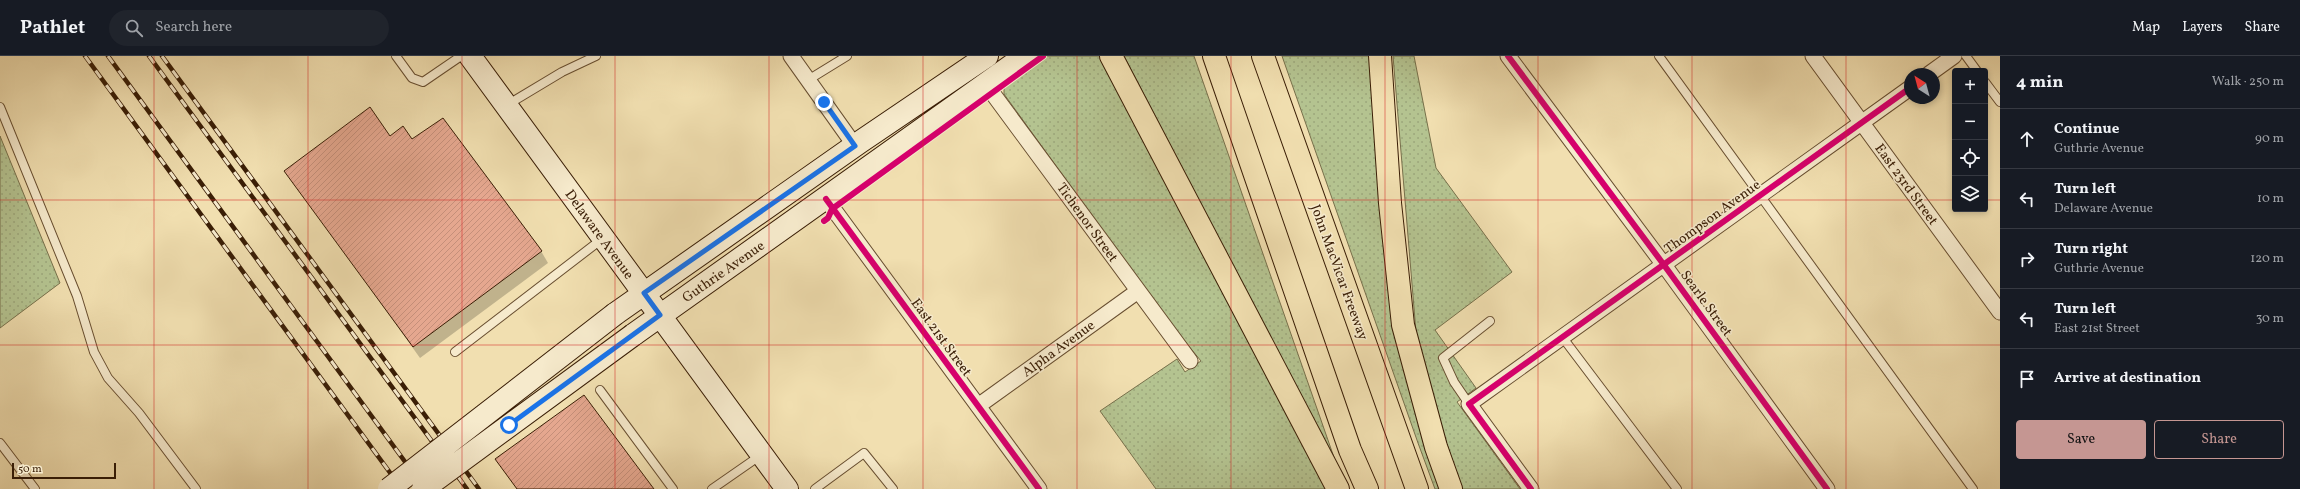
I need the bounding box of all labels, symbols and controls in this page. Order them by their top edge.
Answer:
search box [109,10,389,46]
text: Pathlet [20,15,85,41]
icon: search [123,17,145,39]
text: Search here [155,17,232,38]
text: Map [2132,18,2160,37]
text: Layers [2182,18,2222,37]
text: Share [2244,18,2280,37]
north arrow [1904,68,1940,104]
map controls [1952,68,1988,212]
button: + [1952,68,1988,104]
text: 4 min [2016,71,2063,94]
text: Walk · 250 m [2212,73,2284,91]
route end [815,93,833,111]
button: − [1952,104,1988,140]
text: Continue [2054,119,2119,140]
icon: ahead [2016,128,2038,150]
text: 90 m [2255,130,2284,148]
street label: East 23rd Street [1870,140,1942,230]
button: locate [1952,140,1988,176]
text: Guthrie Avenue [2054,140,2144,158]
street label: Thompson Avenue [1661,176,1765,259]
button: layers [1952,176,1988,212]
street label: Tichenor Street [1052,179,1122,266]
text: Turn left [2054,179,2116,200]
street label: Delaware Avenue [560,186,638,284]
icon: left [2016,188,2038,210]
text: 10 m [2257,190,2284,208]
text: Delaware Avenue [2054,200,2153,218]
street label: John MacVicar Freeway [1305,202,1372,343]
street label: Guthrie Avenue [679,237,769,308]
text: Turn right [2054,239,2128,260]
icon: right [2016,248,2038,270]
text: 120 m [2250,250,2284,268]
text: Guthrie Avenue [2054,260,2144,278]
street label: Searle Street [1675,267,1736,341]
street label: East 21st Street [906,295,976,381]
text: Turn left [2054,299,2116,320]
icon: left [2016,308,2038,330]
text: 30 m [2256,310,2284,328]
street label: Alpha Avenue [1019,316,1099,382]
text: East 21st Street [2054,320,2140,338]
icon: arrive [2016,368,2038,390]
text: Arrive at destination [2054,368,2201,389]
route start [500,416,518,434]
button: Save [2016,420,2146,459]
button: Share [2154,420,2284,459]
scale bar [12,461,116,480]
text: 50 m [18,462,42,477]

